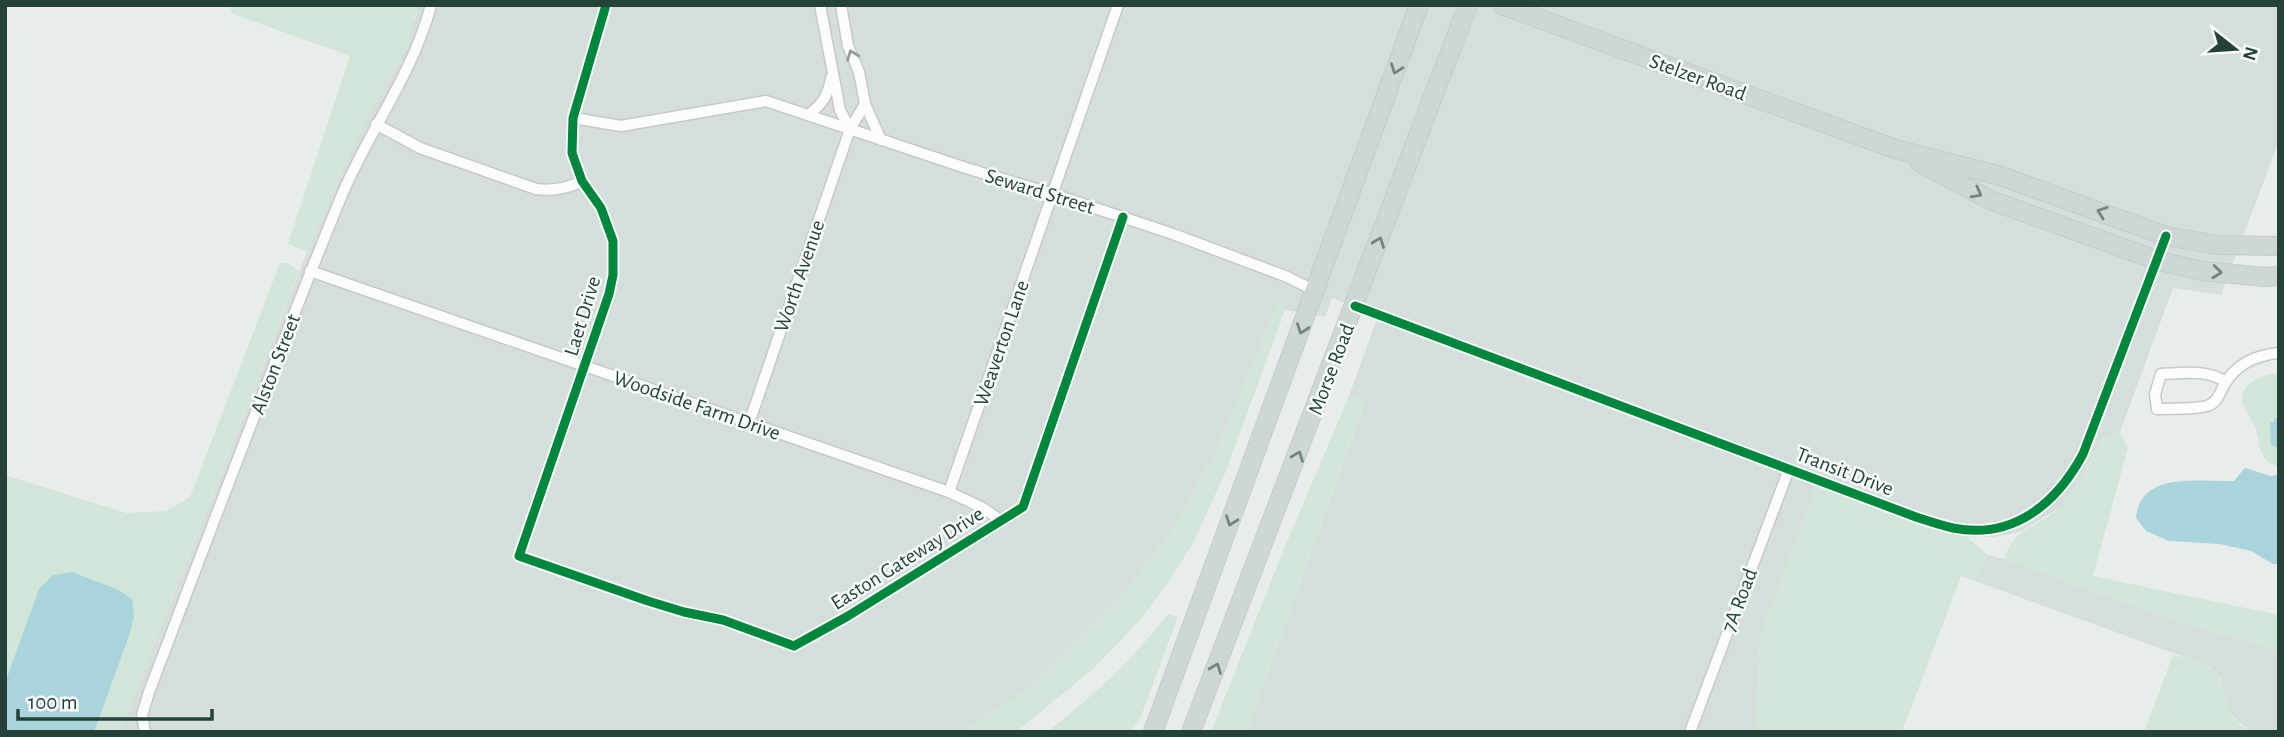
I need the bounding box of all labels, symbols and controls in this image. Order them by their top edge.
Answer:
north arrow [2200,14,2270,84]
text: N [2239,44,2261,63]
one-way arrow [847,50,861,62]
street label: Stelzer Road [1647,50,1749,105]
one-way arrow [1390,63,1404,75]
street label: Seward Street [983,165,1097,218]
one-way arrow [1969,185,1982,198]
one-way arrow [2097,207,2109,221]
street label: Worth Avenue [770,217,828,335]
one-way arrow [1371,237,1385,249]
one-way arrow [2212,264,2223,279]
street label: Laet Drive [560,274,604,358]
street label: Weaverton Lane [970,278,1033,409]
street label: Alston Street [247,311,304,417]
street label: Morse Road [1305,321,1358,418]
one-way arrow [1296,323,1310,335]
street label: Woodside Farm Drive [611,367,783,444]
street label: Transit Drive [1793,443,1896,500]
one-way arrow [1289,450,1303,462]
street label: Easton Gateway Drive [827,503,987,614]
one-way arrow [1225,514,1239,526]
street label: 7A Road [1718,565,1761,635]
one-way arrow [1208,662,1222,675]
scale bar [18,678,212,722]
text: 100 m [28,692,78,713]

